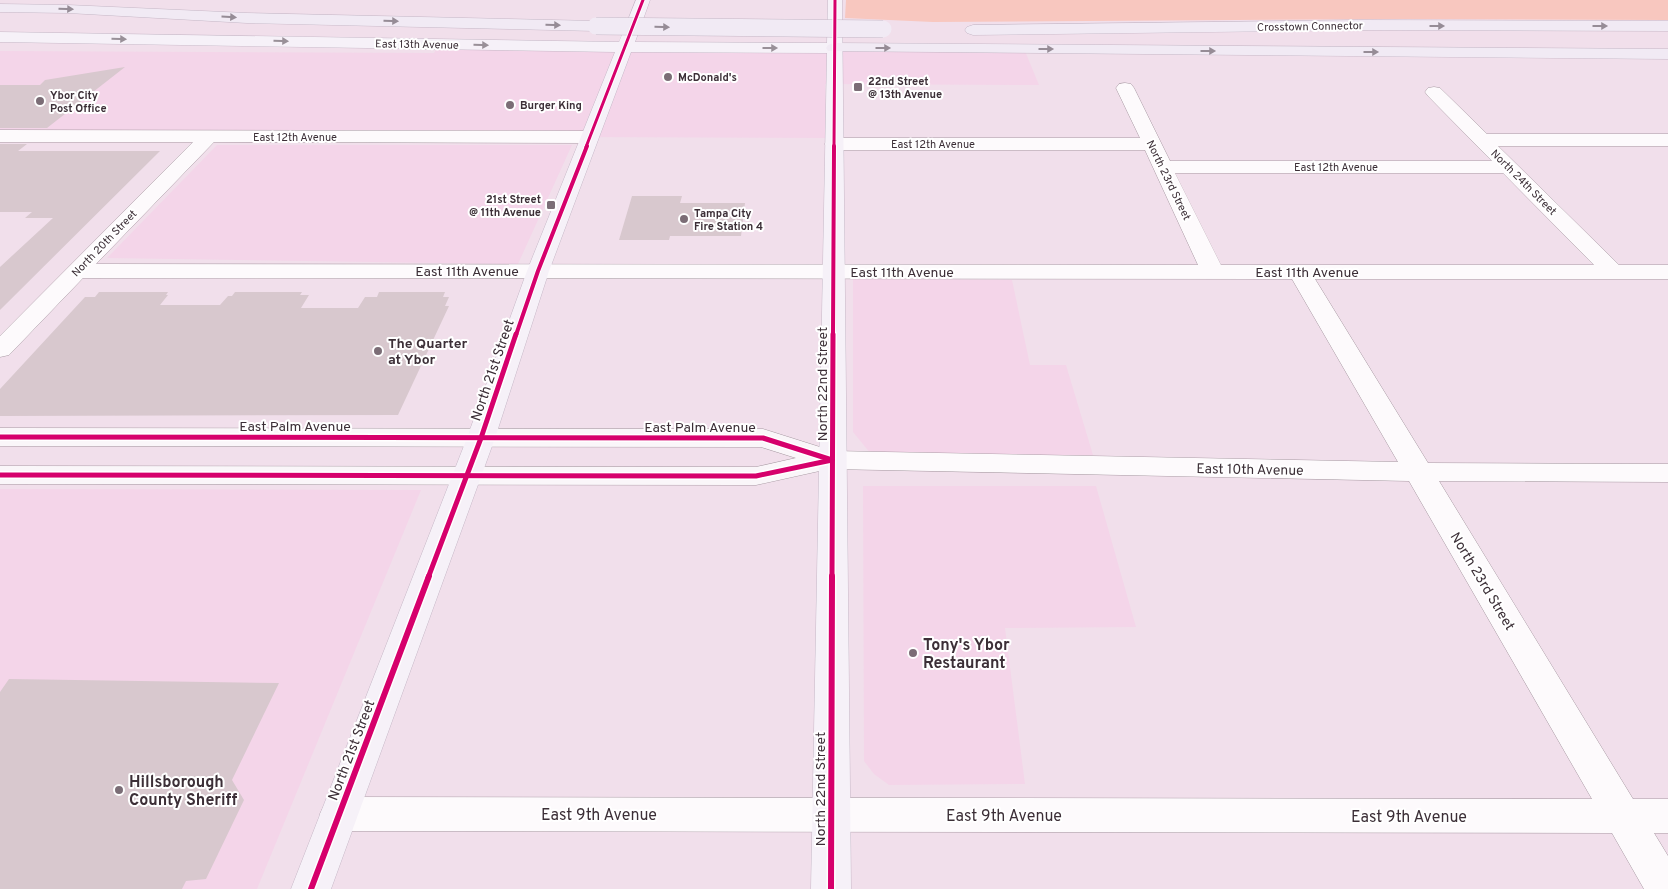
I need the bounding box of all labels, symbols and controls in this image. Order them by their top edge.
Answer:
one-way arrow [58,5,74,13]
one-way arrow [221,13,237,21]
one-way arrow [383,17,399,25]
street label: Crosstown Connector [1257,19,1364,35]
one-way arrow [546,21,562,29]
one-way arrow [1430,22,1446,30]
one-way arrow [1592,22,1608,30]
one-way arrow [655,23,671,31]
one-way arrow [111,35,127,43]
street label: East 13th Avenue [375,37,459,53]
one-way arrow [273,38,289,46]
one-way arrow [473,41,489,49]
one-way arrow [762,44,778,52]
one-way arrow [875,44,891,52]
one-way arrow [1038,45,1054,53]
one-way arrow [1200,47,1216,55]
one-way arrow [1363,48,1379,56]
marker: McDonald's [662,71,674,83]
place label: McDonald's [678,71,737,85]
place label: 22nd Street @ 13th Avenue [868,75,942,102]
marker: 22nd Street @ 13th Avenue [852,81,864,93]
place label: Ybor City Post Office [50,89,107,116]
marker: Ybor City Post Office [34,95,46,107]
marker: Burger King [504,99,516,111]
place label: Burger King [520,99,582,113]
street label: East 12th Avenue [253,131,337,145]
street label: East 12th Avenue [891,138,975,152]
street label: North 23rd Street [1143,138,1194,223]
street label: North 24th Street [1487,147,1559,219]
street label: East 12th Avenue [1294,161,1378,175]
place label: 21st Street @ 11th Avenue [469,193,541,220]
marker: 21st Street @ 11th Avenue [545,199,557,211]
street label: North 20th Street [69,207,140,280]
place label: Tampa City Fire Station 4 [694,207,763,234]
marker: Tampa City Fire Station 4 [678,213,690,225]
street label: East 11th Avenue [415,264,519,281]
street label: East 11th Avenue [850,265,954,282]
street label: East 11th Avenue [1255,265,1359,282]
street label: North 21st Street [468,317,519,424]
street label: North 22nd Street [815,327,832,441]
place label: The Quarter at Ybor [388,336,468,369]
marker: The Quarter at Ybor [372,345,384,357]
street label: East Palm Avenue [239,419,351,436]
street label: East Palm Avenue [644,420,756,437]
street label: East 10th Avenue [1196,461,1304,480]
street label: North 23rd Street [1446,530,1518,634]
place label: Tony's Ybor Restaurant [923,636,1010,674]
marker: Tony's Ybor Restaurant [907,647,919,659]
street label: North 21st Street [325,698,379,803]
street label: North 22nd Street [813,732,830,846]
place label: Hillsborough County Sheriff [129,773,237,811]
marker: Hillsborough County Sheriff [113,784,125,796]
street label: East 9th Avenue [541,806,657,826]
street label: East 9th Avenue [946,807,1062,827]
street label: East 9th Avenue [1351,808,1467,828]

